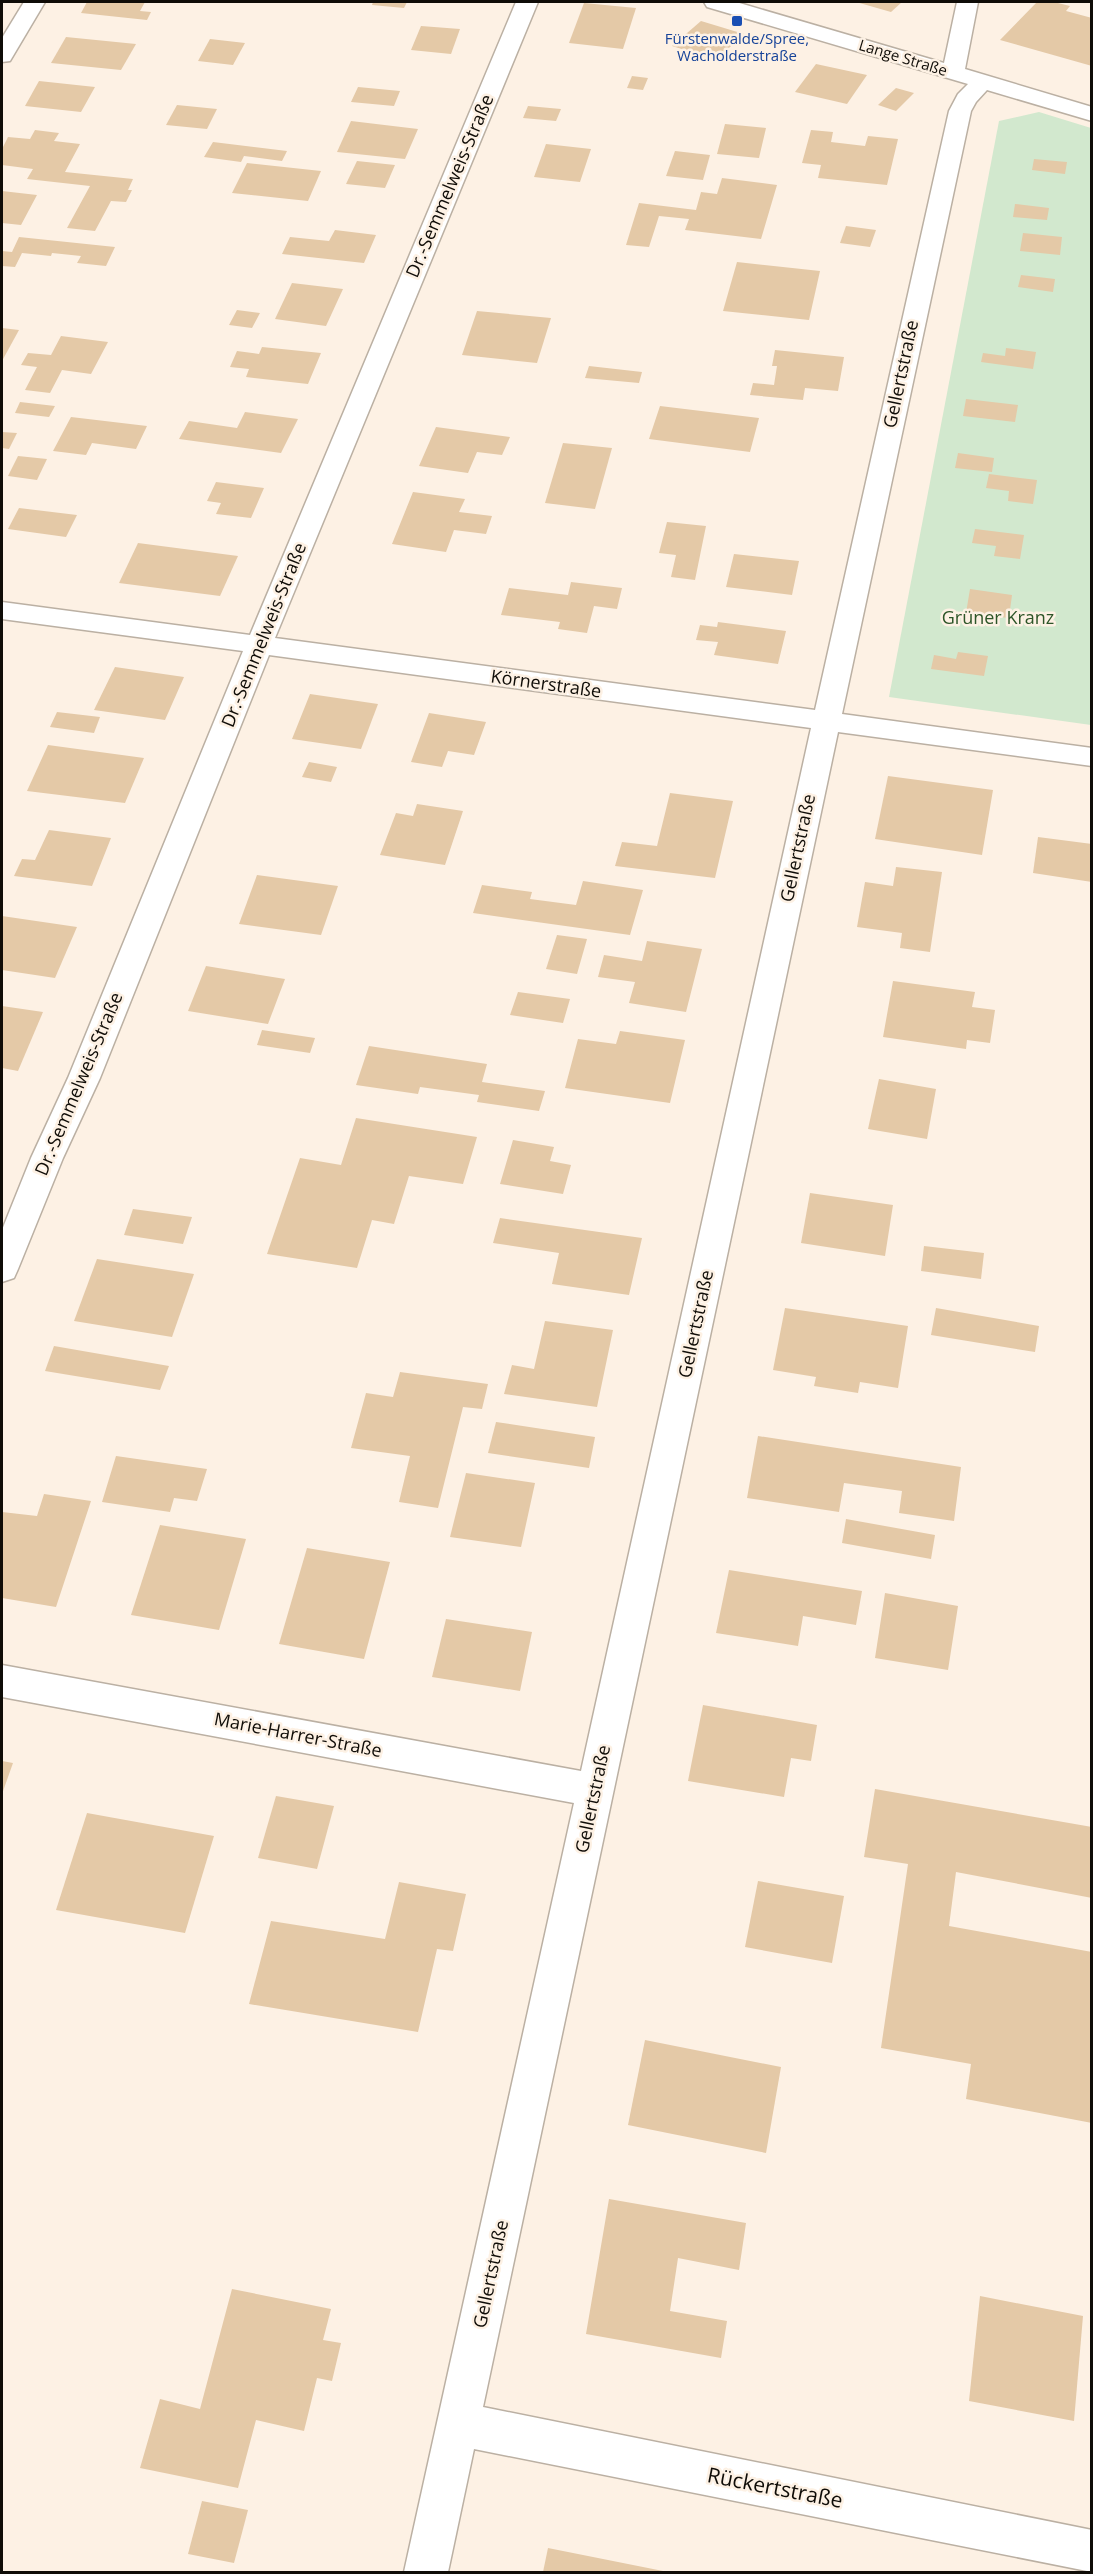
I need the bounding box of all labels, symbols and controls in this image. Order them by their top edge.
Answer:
marker: Fürstenwalde/Spree, Wacholderstraße [730,14,744,28]
place label: Fürstenwalde/Spree, Wacholderstraße [665,28,809,65]
street label: Lange Straße [857,34,950,80]
street label: Dr.-Semmelweis-Straße [400,90,499,281]
street label: Gellertstraße [877,318,923,430]
street label: Dr.-Semmelweis-Straße [215,539,311,730]
park label: Grüner Kranz [942,605,1054,629]
street label: Körnerstraße [489,663,603,703]
street label: Gellertstraße [774,792,820,904]
street label: Dr.-Semmelweis-Straße [29,988,128,1179]
street label: Gellertstraße [672,1268,718,1380]
street label: Marie-Harrer-Straße [212,1706,384,1762]
street label: Gellertstraße [569,1743,615,1855]
street label: Gellertstraße [467,2218,513,2330]
street label: Rückertstraße [705,2460,845,2514]

